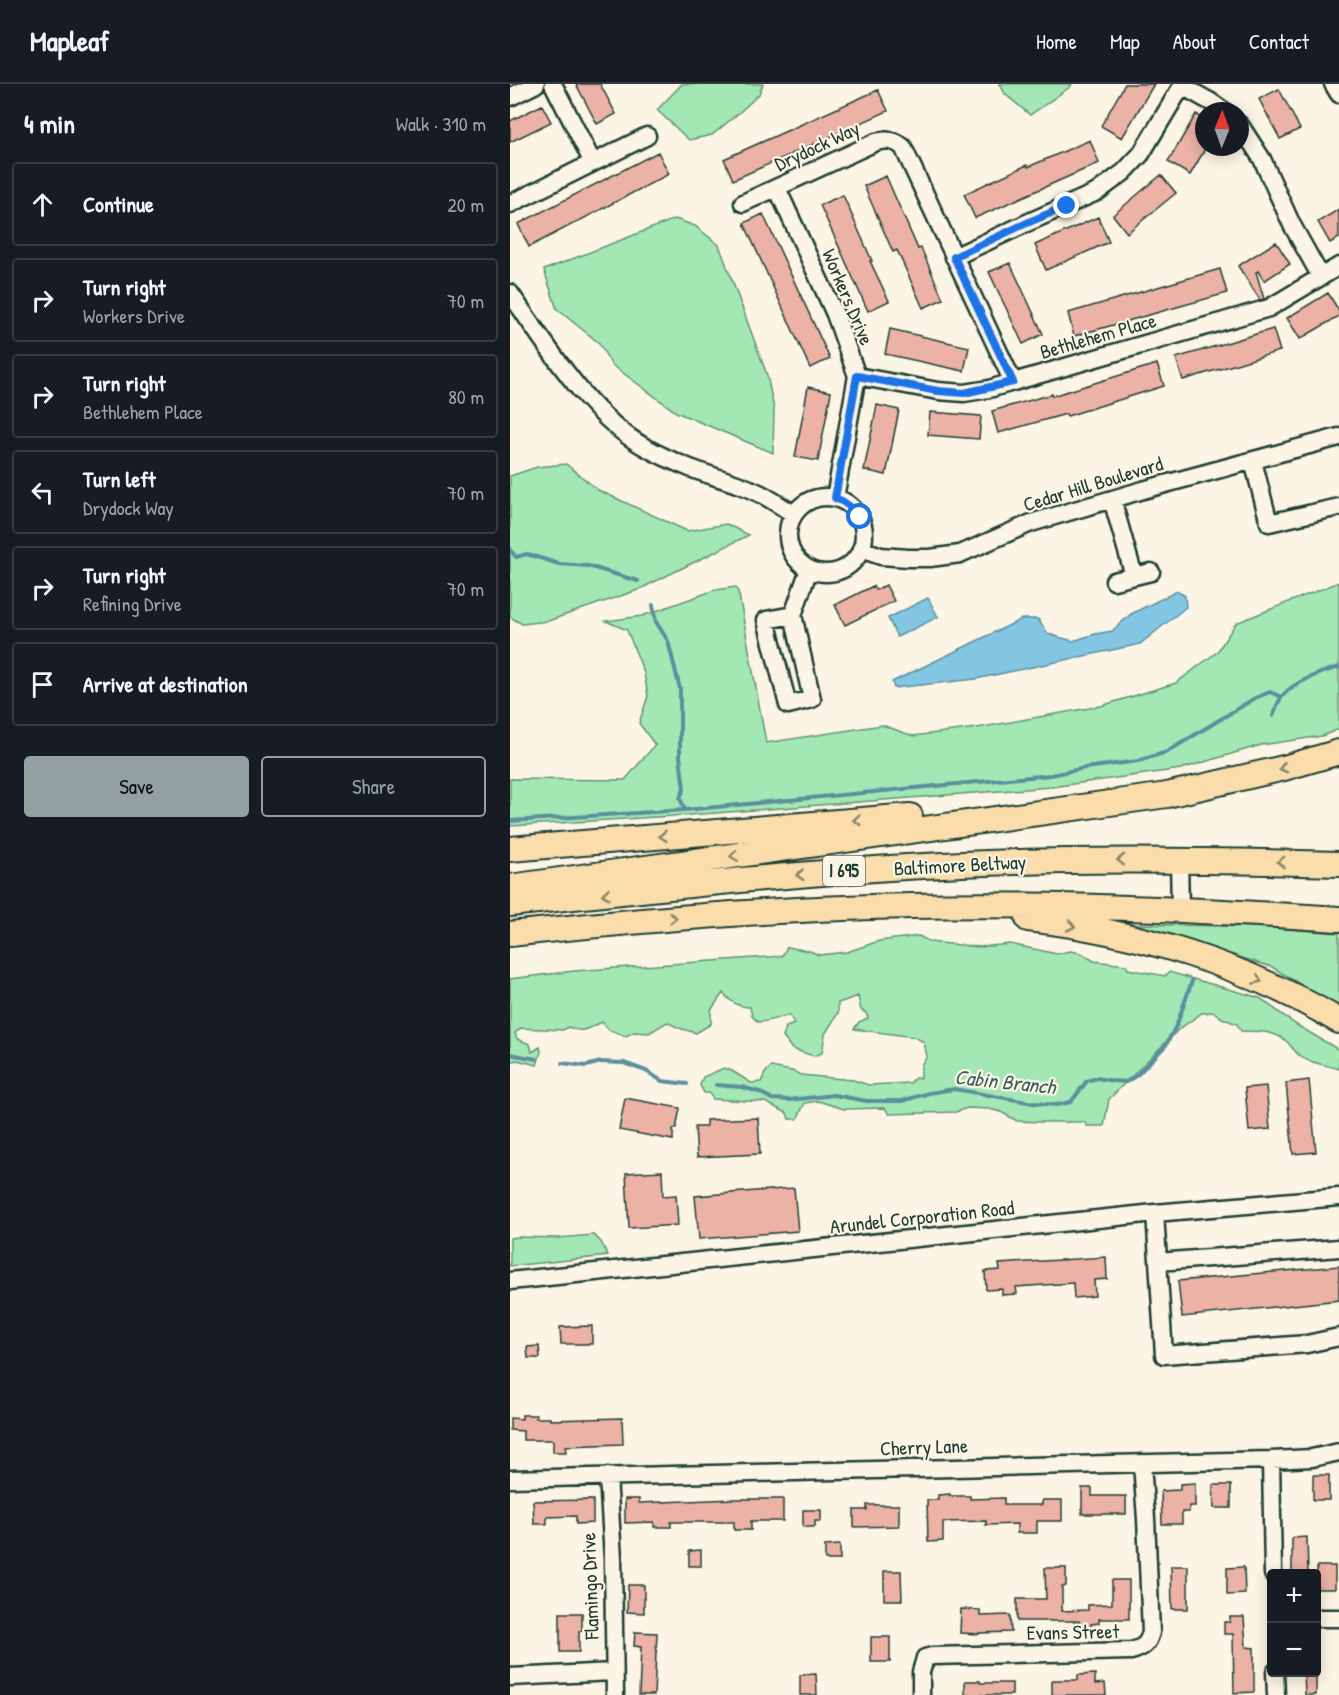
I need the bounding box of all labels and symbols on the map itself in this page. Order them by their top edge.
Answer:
north arrow [1195,102,1249,156]
street label: Drydock Way [770,114,864,177]
route end [1053,192,1079,218]
street label: Workers Drive [816,245,881,349]
street label: Bethlehem Place [1037,306,1159,365]
street label: Cedar Hill Boulevard [1020,449,1166,518]
route start [846,503,872,529]
one-way arrow [1278,761,1289,773]
one-way arrow [853,813,862,826]
one-way arrow [658,829,667,842]
street label: Baltimore Beltway [893,848,1027,881]
one-way arrow [730,849,739,861]
one-way arrow [1116,854,1125,866]
road number: I 695 [823,856,865,886]
one-way arrow [1276,856,1285,869]
one-way arrow [795,868,805,881]
one-way arrow [601,887,611,900]
one-way arrow [669,912,678,925]
one-way arrow [1067,919,1076,931]
one-way arrow [1252,973,1263,985]
water label: Cabin Branch [953,1062,1058,1101]
street label: Arundel Corporation Road [829,1193,1015,1240]
street label: Cherry Lane [880,1431,968,1462]
street label: Flamingo Drive [574,1532,605,1641]
street label: Evans Street [1026,1617,1121,1646]

